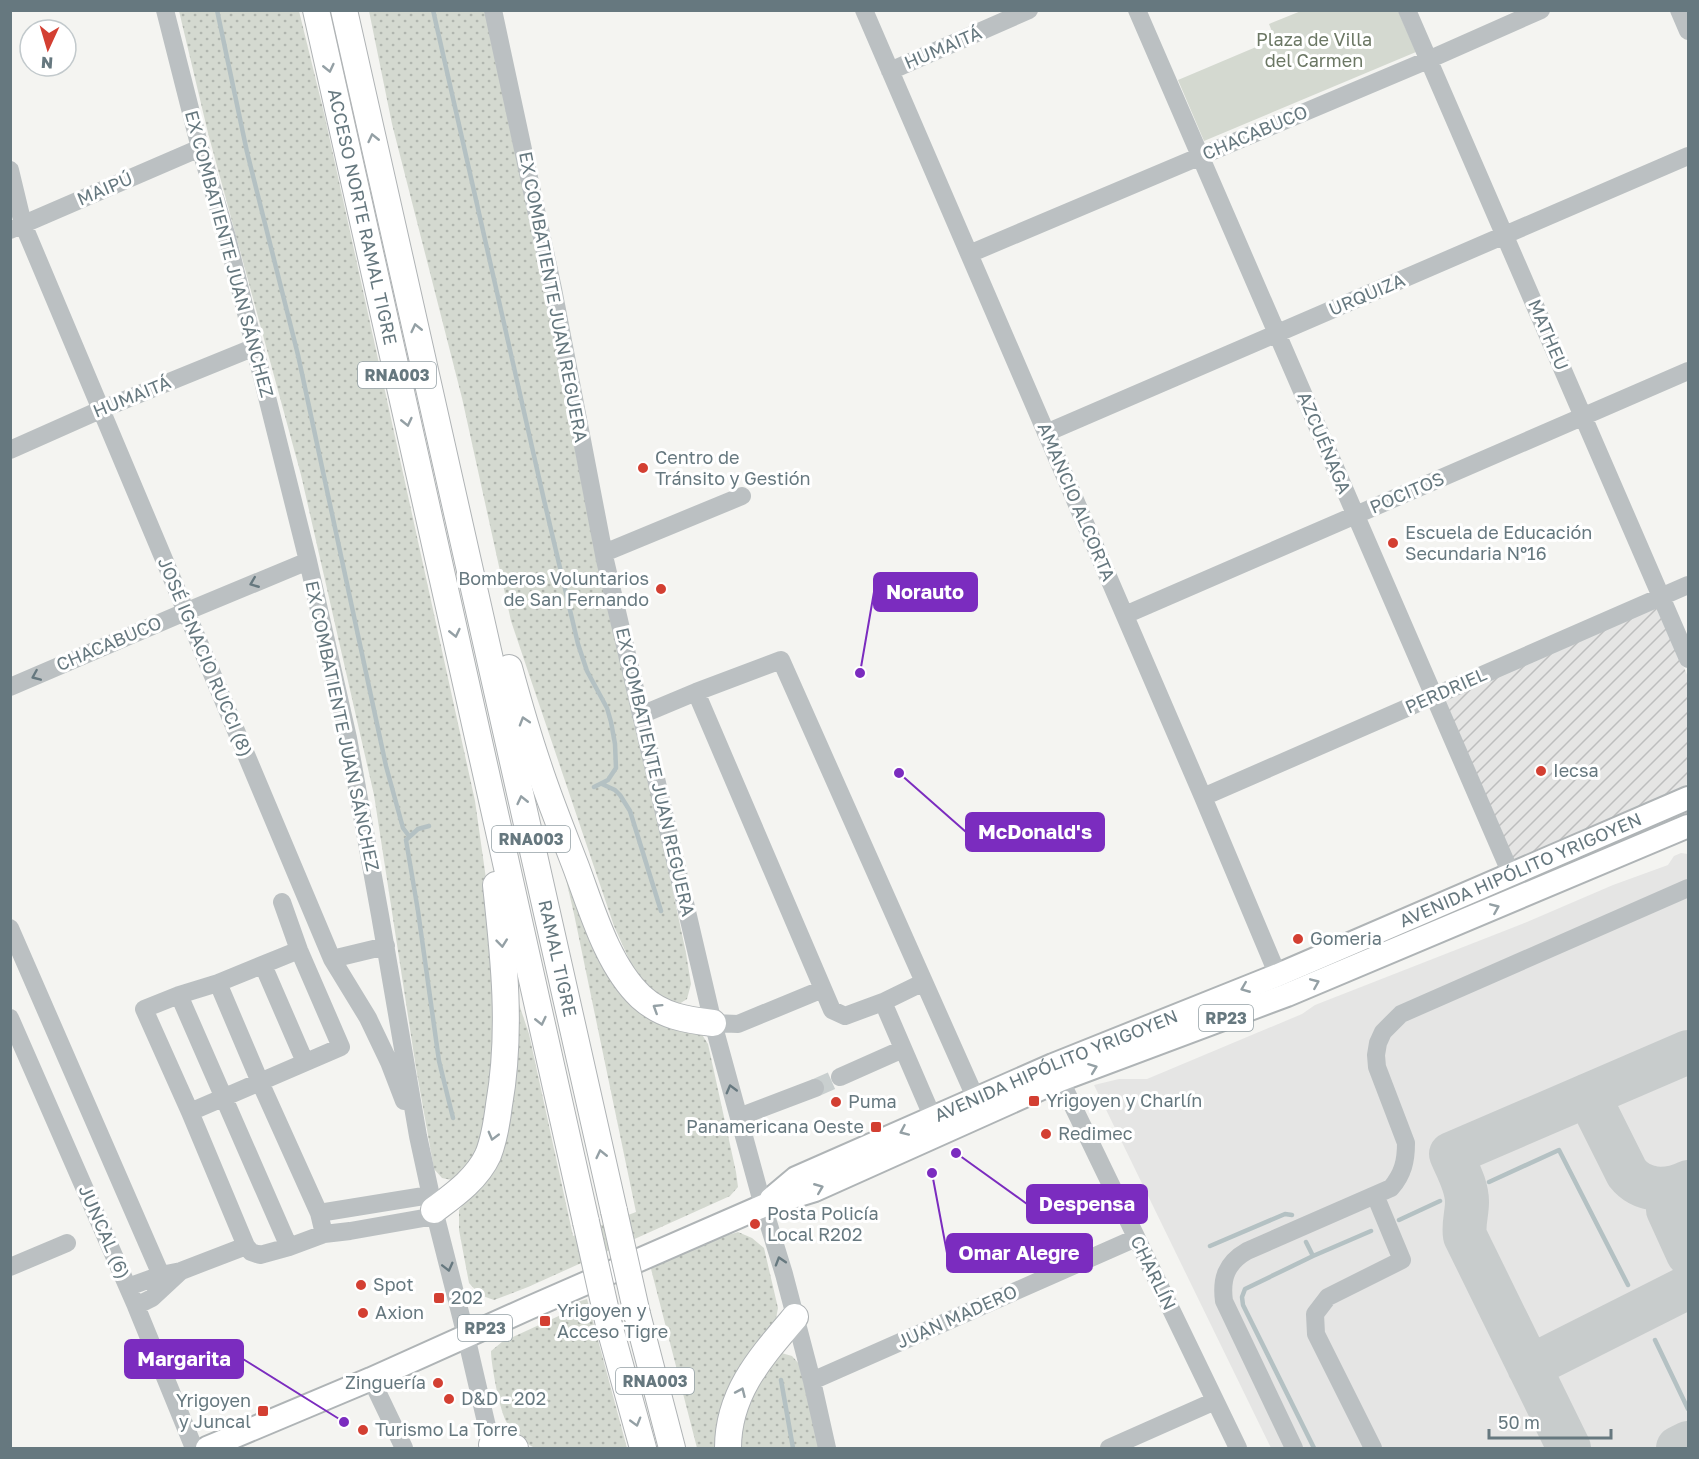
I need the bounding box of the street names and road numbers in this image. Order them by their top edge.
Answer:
street label: HUMAITÁ [901,21,985,73]
street label: ACCESO NORTE RAMAL TIGRE [324,87,402,347]
street label: CHACABUCO [1199,100,1311,164]
street label: EX COMBATIENTE JUAN SÁNCHEZ [181,108,279,400]
street label: EX COMBATIENTE JUAN REGUERA [515,149,593,444]
street label: MAIPÚ [74,167,136,210]
street label: URQUIZA [1325,268,1408,320]
street label: MATHEU [1524,296,1574,373]
road number: RNA003 [358,362,436,388]
street label: HUMAITÁ [90,371,174,422]
street label: AZCUÉNAGA [1294,388,1356,497]
street label: AMANCIO ALCORTA [1034,419,1120,584]
street label: POCITOS [1366,467,1447,518]
street label: JOSÉ IGNACIO RUCCI (8) [154,554,258,760]
street label: EX COMBATIENTE JUAN SÁNCHEZ [301,579,385,873]
street label: CHACABUCO [53,611,165,675]
street label: EX COMBATIENTE JUAN REGUERA [612,625,700,918]
street label: PERDRIEL [1401,662,1490,718]
street label: AVENIDA HIPÓLITO YRIGOYEN [1396,807,1645,931]
road number: RNA003 [492,826,570,852]
street label: RAMAL TIGRE [534,897,582,1019]
street label: AVENIDA HIPÓLITO YRIGOYEN [931,1004,1181,1126]
road number: RP23 [1199,1005,1253,1031]
street label: JUNCAL (6) [75,1181,135,1282]
street label: CHARLÍN [1127,1232,1181,1313]
street label: JUAN MADERO [893,1280,1020,1352]
road number: RP23 [458,1315,512,1341]
road number: RNA003 [616,1368,694,1394]

